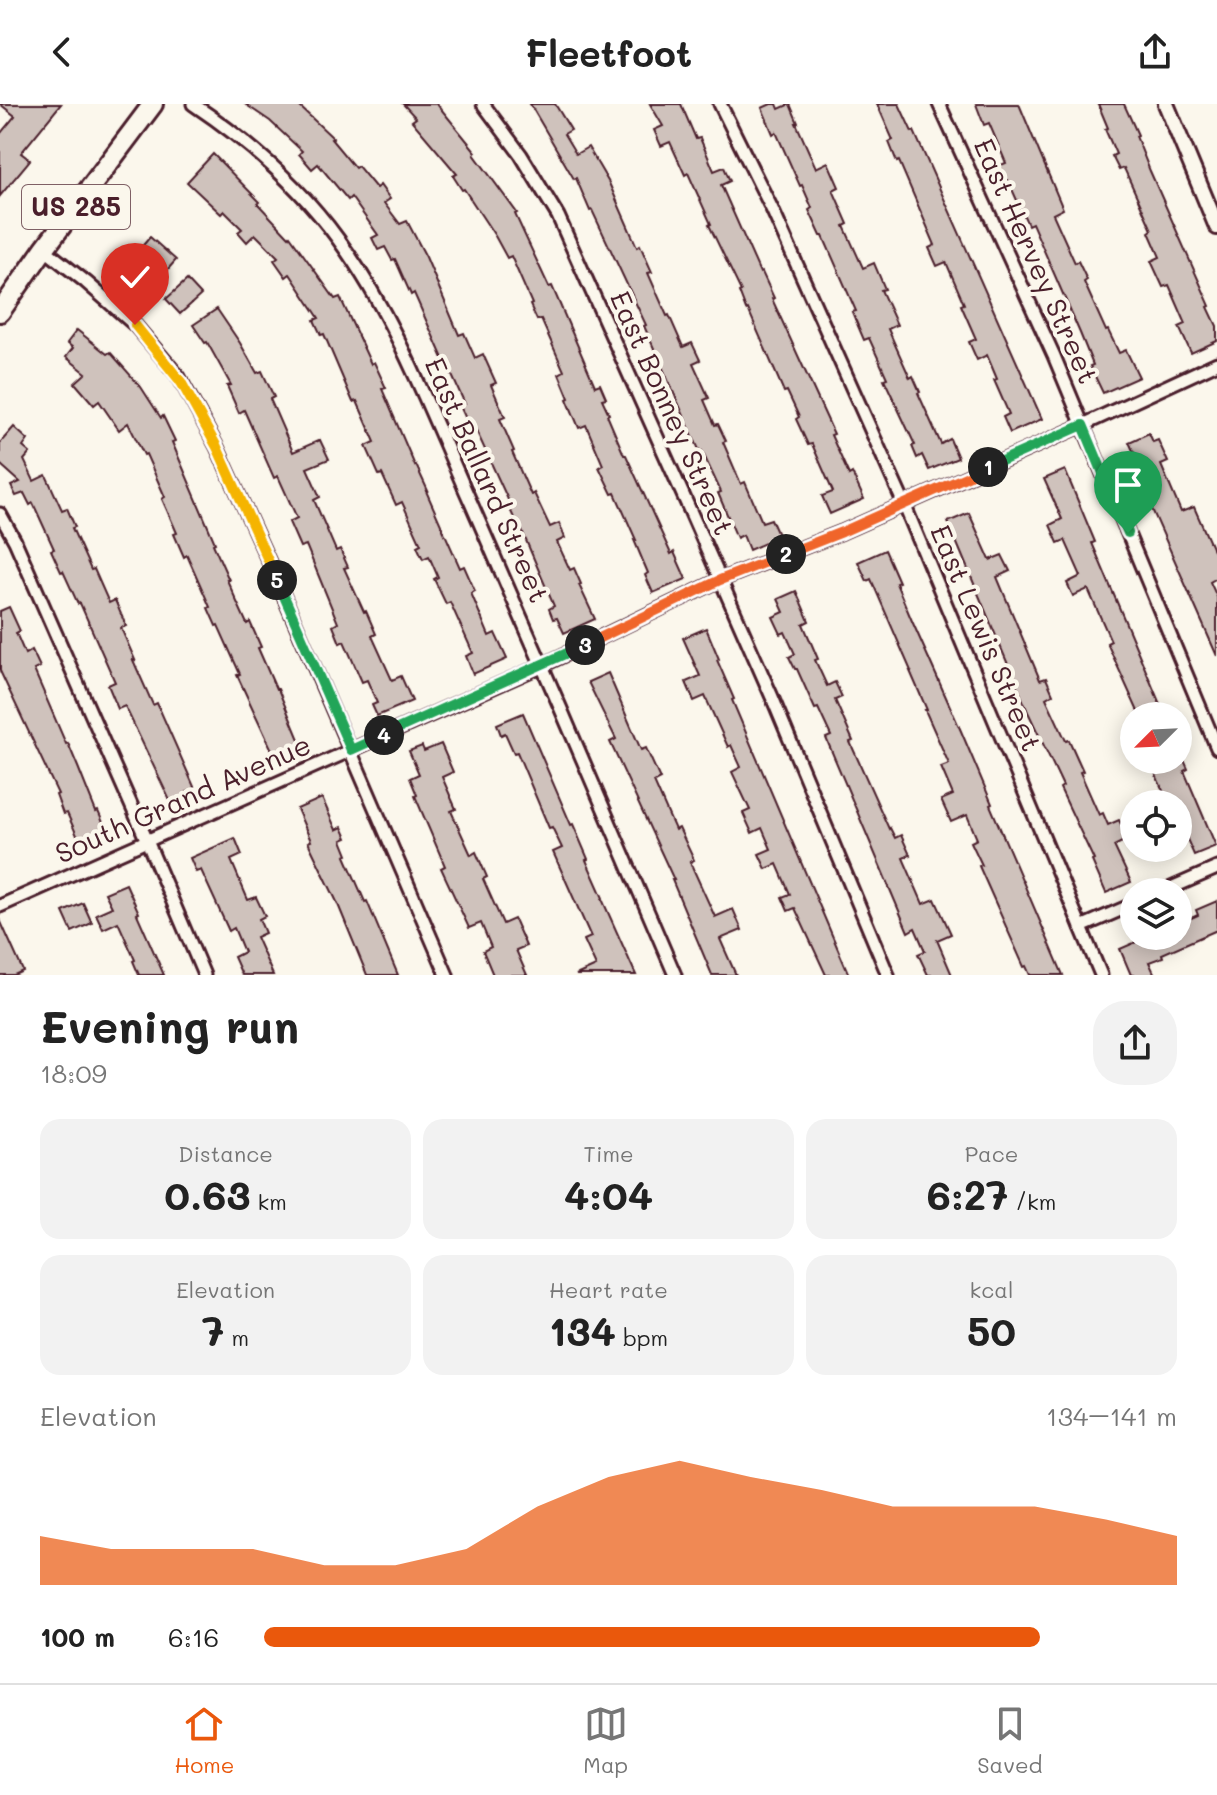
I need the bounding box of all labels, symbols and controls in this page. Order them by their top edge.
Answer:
text: Fleetfoot [525,29,692,76]
icon: back [40,30,84,74]
icon: share [1133,30,1177,74]
street label: East Hervey Street [967,132,1107,389]
road number: US 285 [22,185,130,229]
pin [101,243,169,325]
icon: check [113,255,157,299]
street label: East Bonney Street [603,285,743,540]
street label: East Ballard Street [418,351,558,608]
pin: 1 [968,447,1008,487]
pin [1094,451,1162,533]
text: 1 [983,452,993,481]
icon: arrive [1106,463,1150,507]
street label: East Lewis Street [923,519,1051,756]
pin: 2 [766,534,806,574]
text: 2 [780,539,792,568]
pin: 5 [257,560,297,600]
text: 5 [271,565,283,594]
pin: 3 [565,625,605,665]
text: 3 [578,630,592,659]
north arrow [1120,702,1192,774]
map controls [1120,702,1192,950]
pin: 4 [364,715,404,755]
text: 4 [377,720,391,749]
street label: South Grand Avenue [49,725,316,871]
button: locate [1120,790,1192,862]
button: layers [1120,878,1192,950]
text: Evening run [40,997,299,1054]
button: share [1093,1001,1177,1085]
text: 18:09 [40,1056,107,1090]
text: Distance [178,1139,273,1168]
text: Time [583,1139,634,1168]
text: Pace [965,1139,1018,1168]
text: 0.63 [164,1168,250,1220]
text: 4:04 [564,1168,653,1220]
text: 6:27 [927,1168,1008,1220]
text: km [250,1187,287,1216]
text: /km [1008,1187,1056,1216]
text: Elevation [176,1275,275,1304]
text: Heart rate [549,1275,668,1304]
text: kcal [970,1275,1013,1304]
text: 7 [202,1304,224,1356]
text: 134 [549,1304,616,1356]
text: 50 [967,1304,1016,1356]
text: m [224,1323,249,1352]
text: bpm [616,1323,668,1352]
text: Elevation [40,1399,157,1433]
text: 134–141 m [1046,1399,1177,1433]
text: 100 m [40,1620,115,1654]
text: 6:16 [168,1620,219,1654]
tab: Home [174,1702,234,1779]
tab: Map [583,1702,628,1779]
tab: Saved [977,1702,1042,1779]

